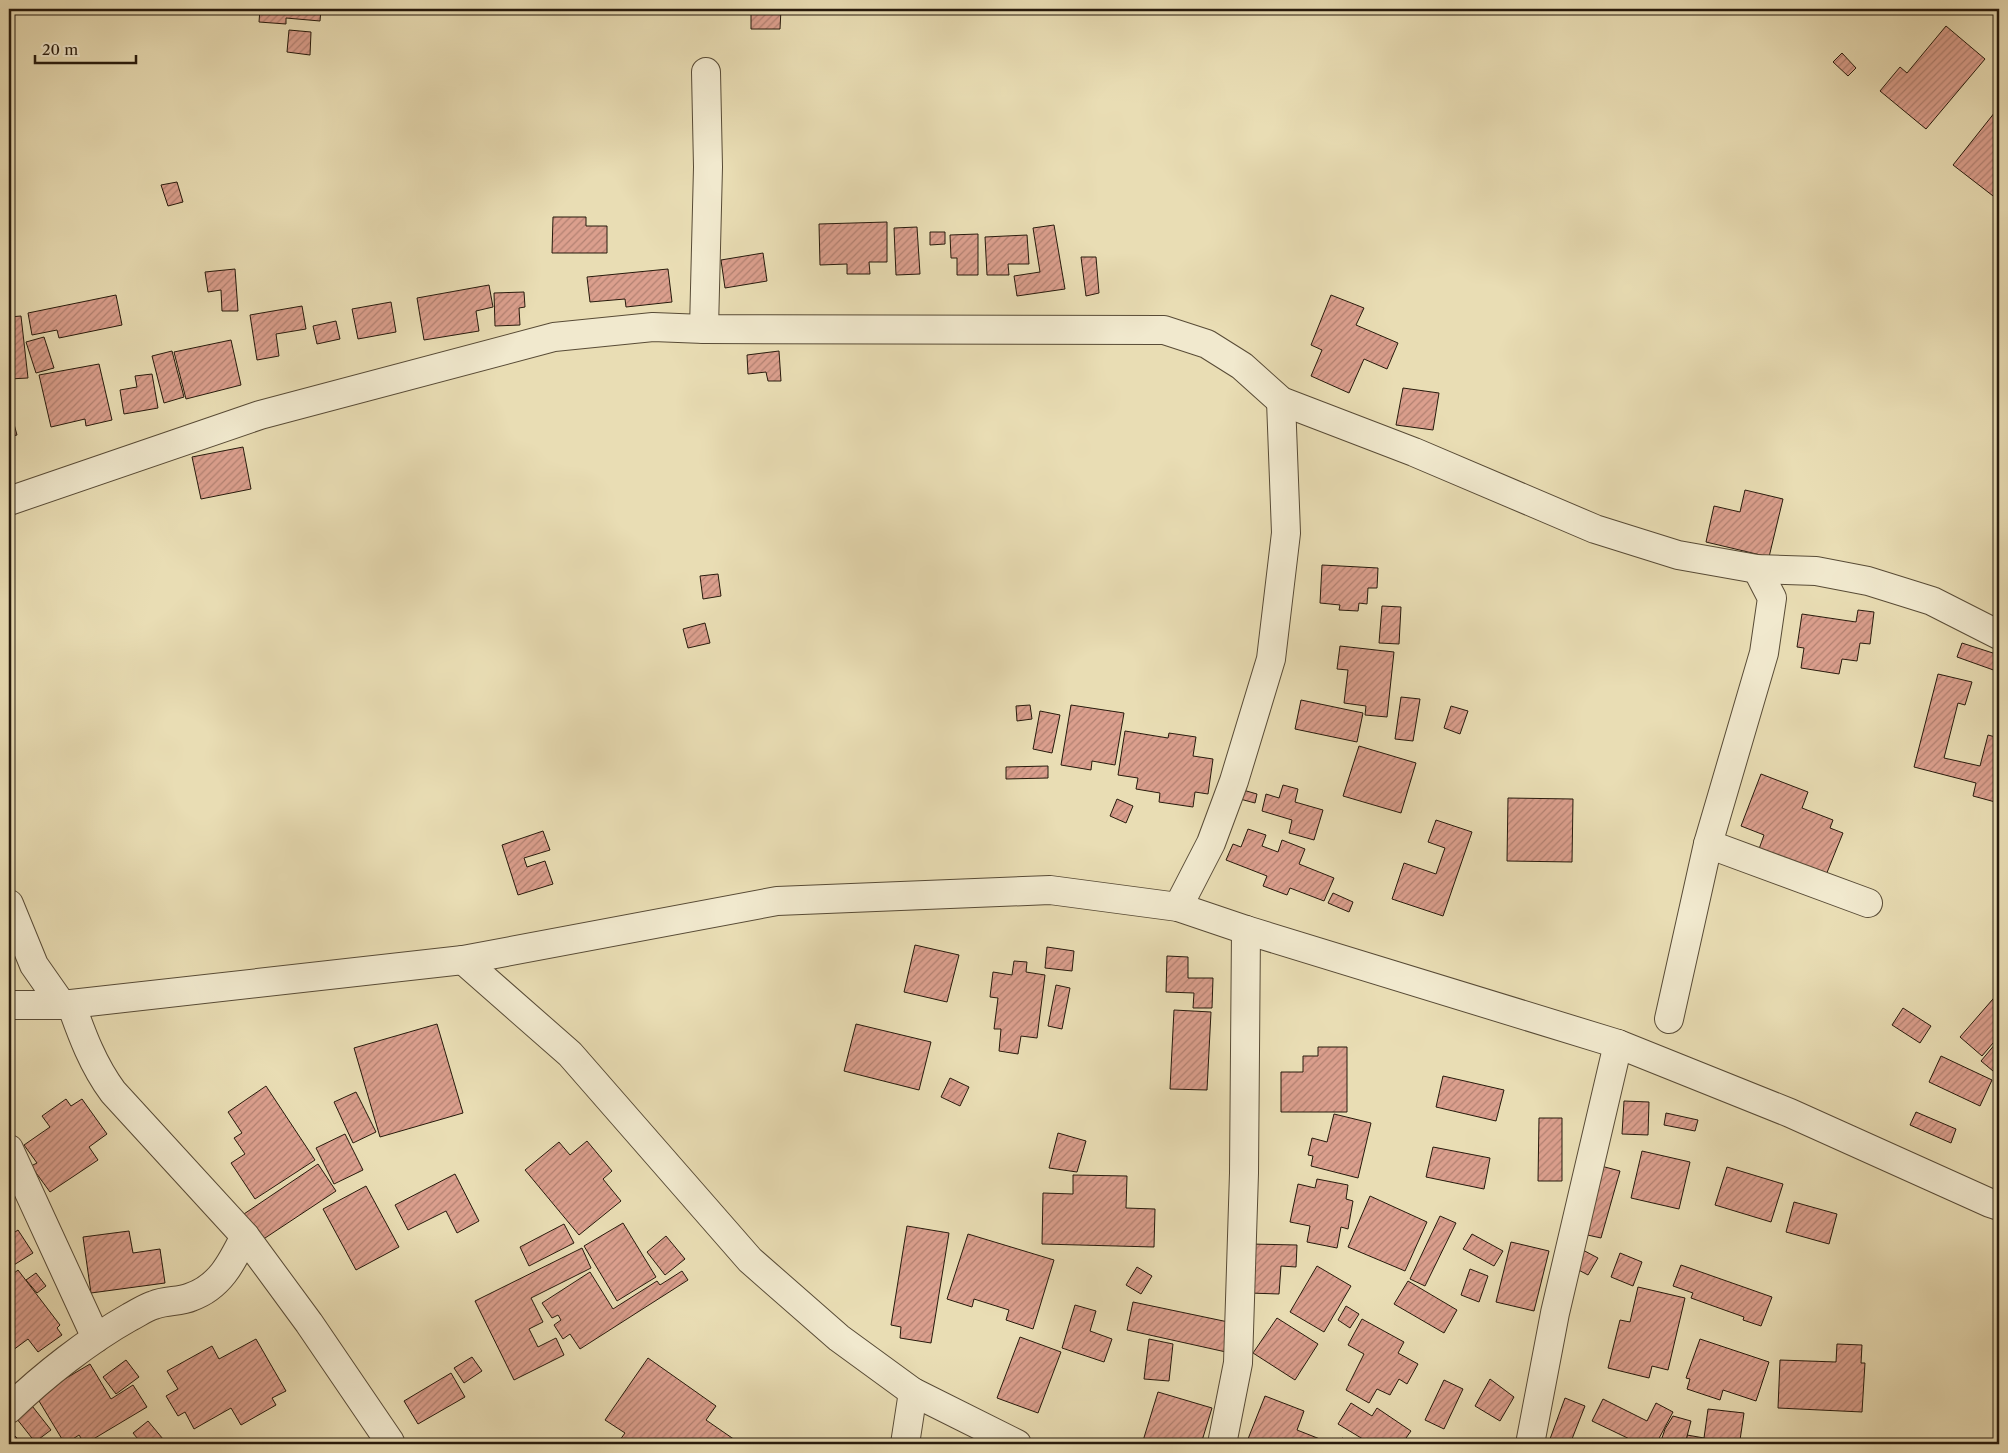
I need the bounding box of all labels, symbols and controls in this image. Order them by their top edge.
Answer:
scale bar [35,32,136,64]
text: 20 m [42,40,78,59]

